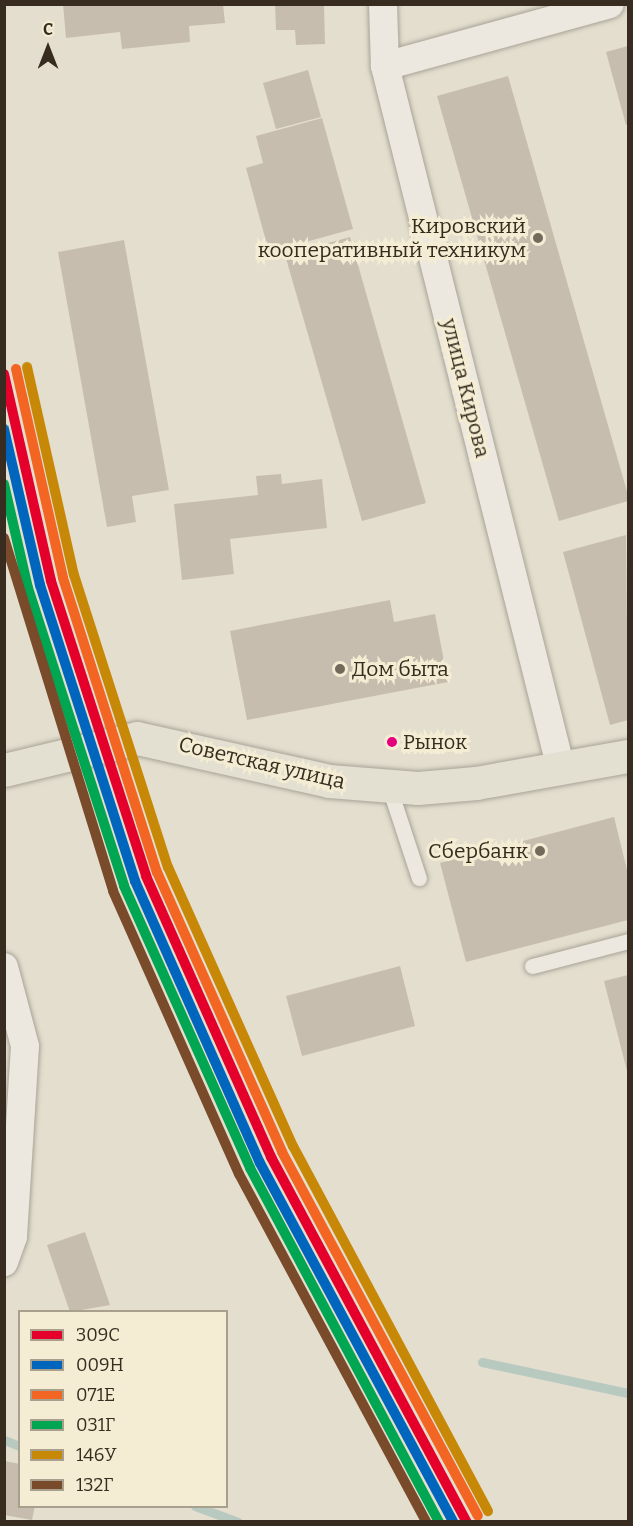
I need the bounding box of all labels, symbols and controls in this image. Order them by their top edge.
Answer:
north arrow [18,18,78,78]
text: С [43,20,53,39]
place label: Кировский кооперативный техникум [258,213,526,263]
marker: Кировский кооперативный техникум [531,231,545,245]
street label: улица Кирова [437,316,495,460]
place label: Дом быта [352,656,449,682]
marker: Дом быта [333,662,347,676]
place label: Рынок [403,730,467,754]
street label: Советская улица [176,732,348,794]
marker: Рынок [386,736,398,748]
place label: Сбербанк [428,838,528,864]
marker: Сбербанк [533,844,547,858]
legend [18,1310,228,1508]
text: 309С [76,1324,120,1346]
text: 009Н [76,1354,124,1376]
text: 071Е [76,1384,115,1406]
text: 031Г [76,1414,115,1436]
text: 146У [76,1444,117,1466]
text: 132Г [76,1474,113,1496]

